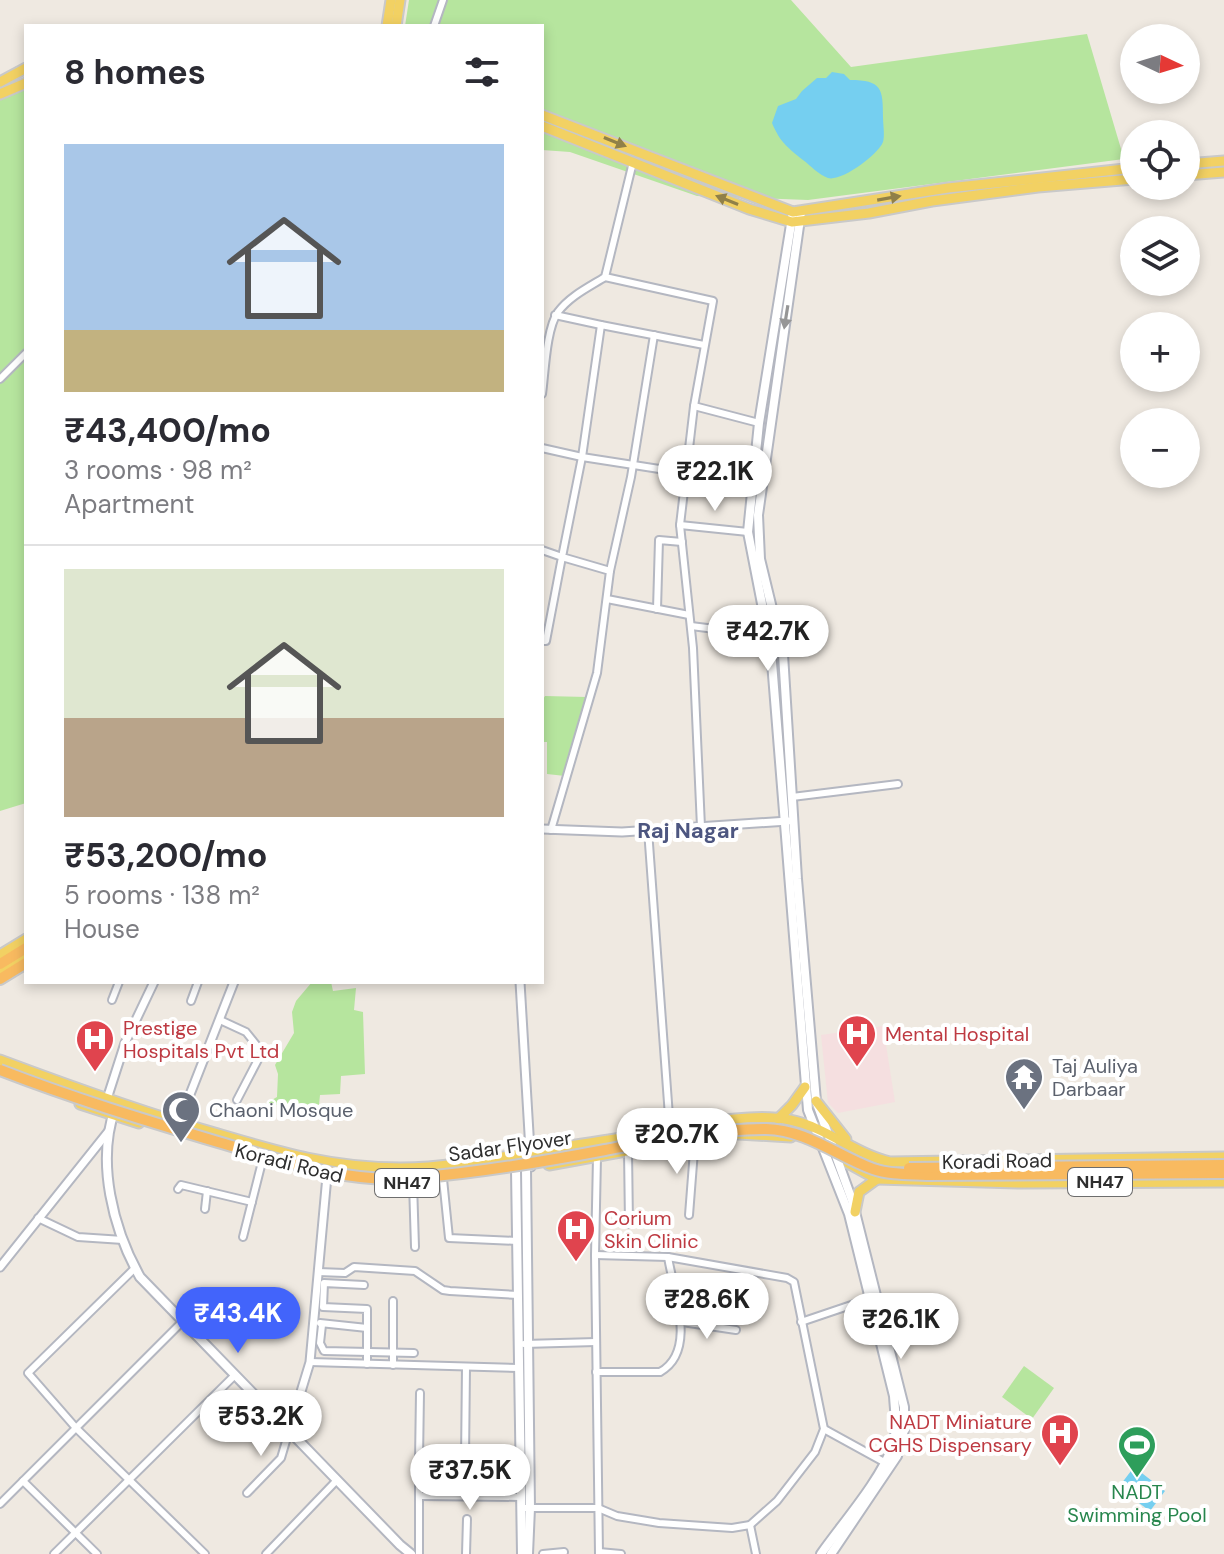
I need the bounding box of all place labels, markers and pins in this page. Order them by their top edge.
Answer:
pin: ₹22.1K [650,445,780,513]
pin: ₹42.7K [703,605,833,673]
hospital icon: Mental Hospital [836,1013,878,1068]
place label: Prestige Hospitals Pvt Ltd [123,1015,279,1064]
hospital icon: Prestige Hospitals Pvt Ltd [74,1018,116,1073]
place label: Mental Hospital [885,1021,1029,1047]
place label: Taj Auliya Darbaar [1052,1053,1138,1102]
temple icon: Taj Auliya Darbaar [1003,1056,1045,1111]
mosque icon: Chaoni Mosque [160,1089,202,1144]
place label: Chaoni Mosque [209,1097,353,1123]
pin: ₹20.7K [612,1108,742,1176]
place label: Corium Skin Clinic [604,1205,699,1254]
hospital icon: Corium Skin Clinic [555,1208,597,1263]
pin: ₹28.6K [642,1273,772,1341]
pin: ₹43.4K [173,1287,303,1355]
pin: ₹26.1K [836,1293,966,1361]
pin: ₹53.2K [196,1390,326,1458]
place label: NADT Miniature CGHS Dispensary [869,1409,1032,1458]
hospital icon: NADT Miniature CGHS Dispensary [1039,1412,1081,1467]
sports icon: NADT Swimming Pool [1116,1424,1158,1479]
pin: ₹37.5K [405,1444,535,1512]
place label: NADT Swimming Pool [1067,1479,1207,1528]

